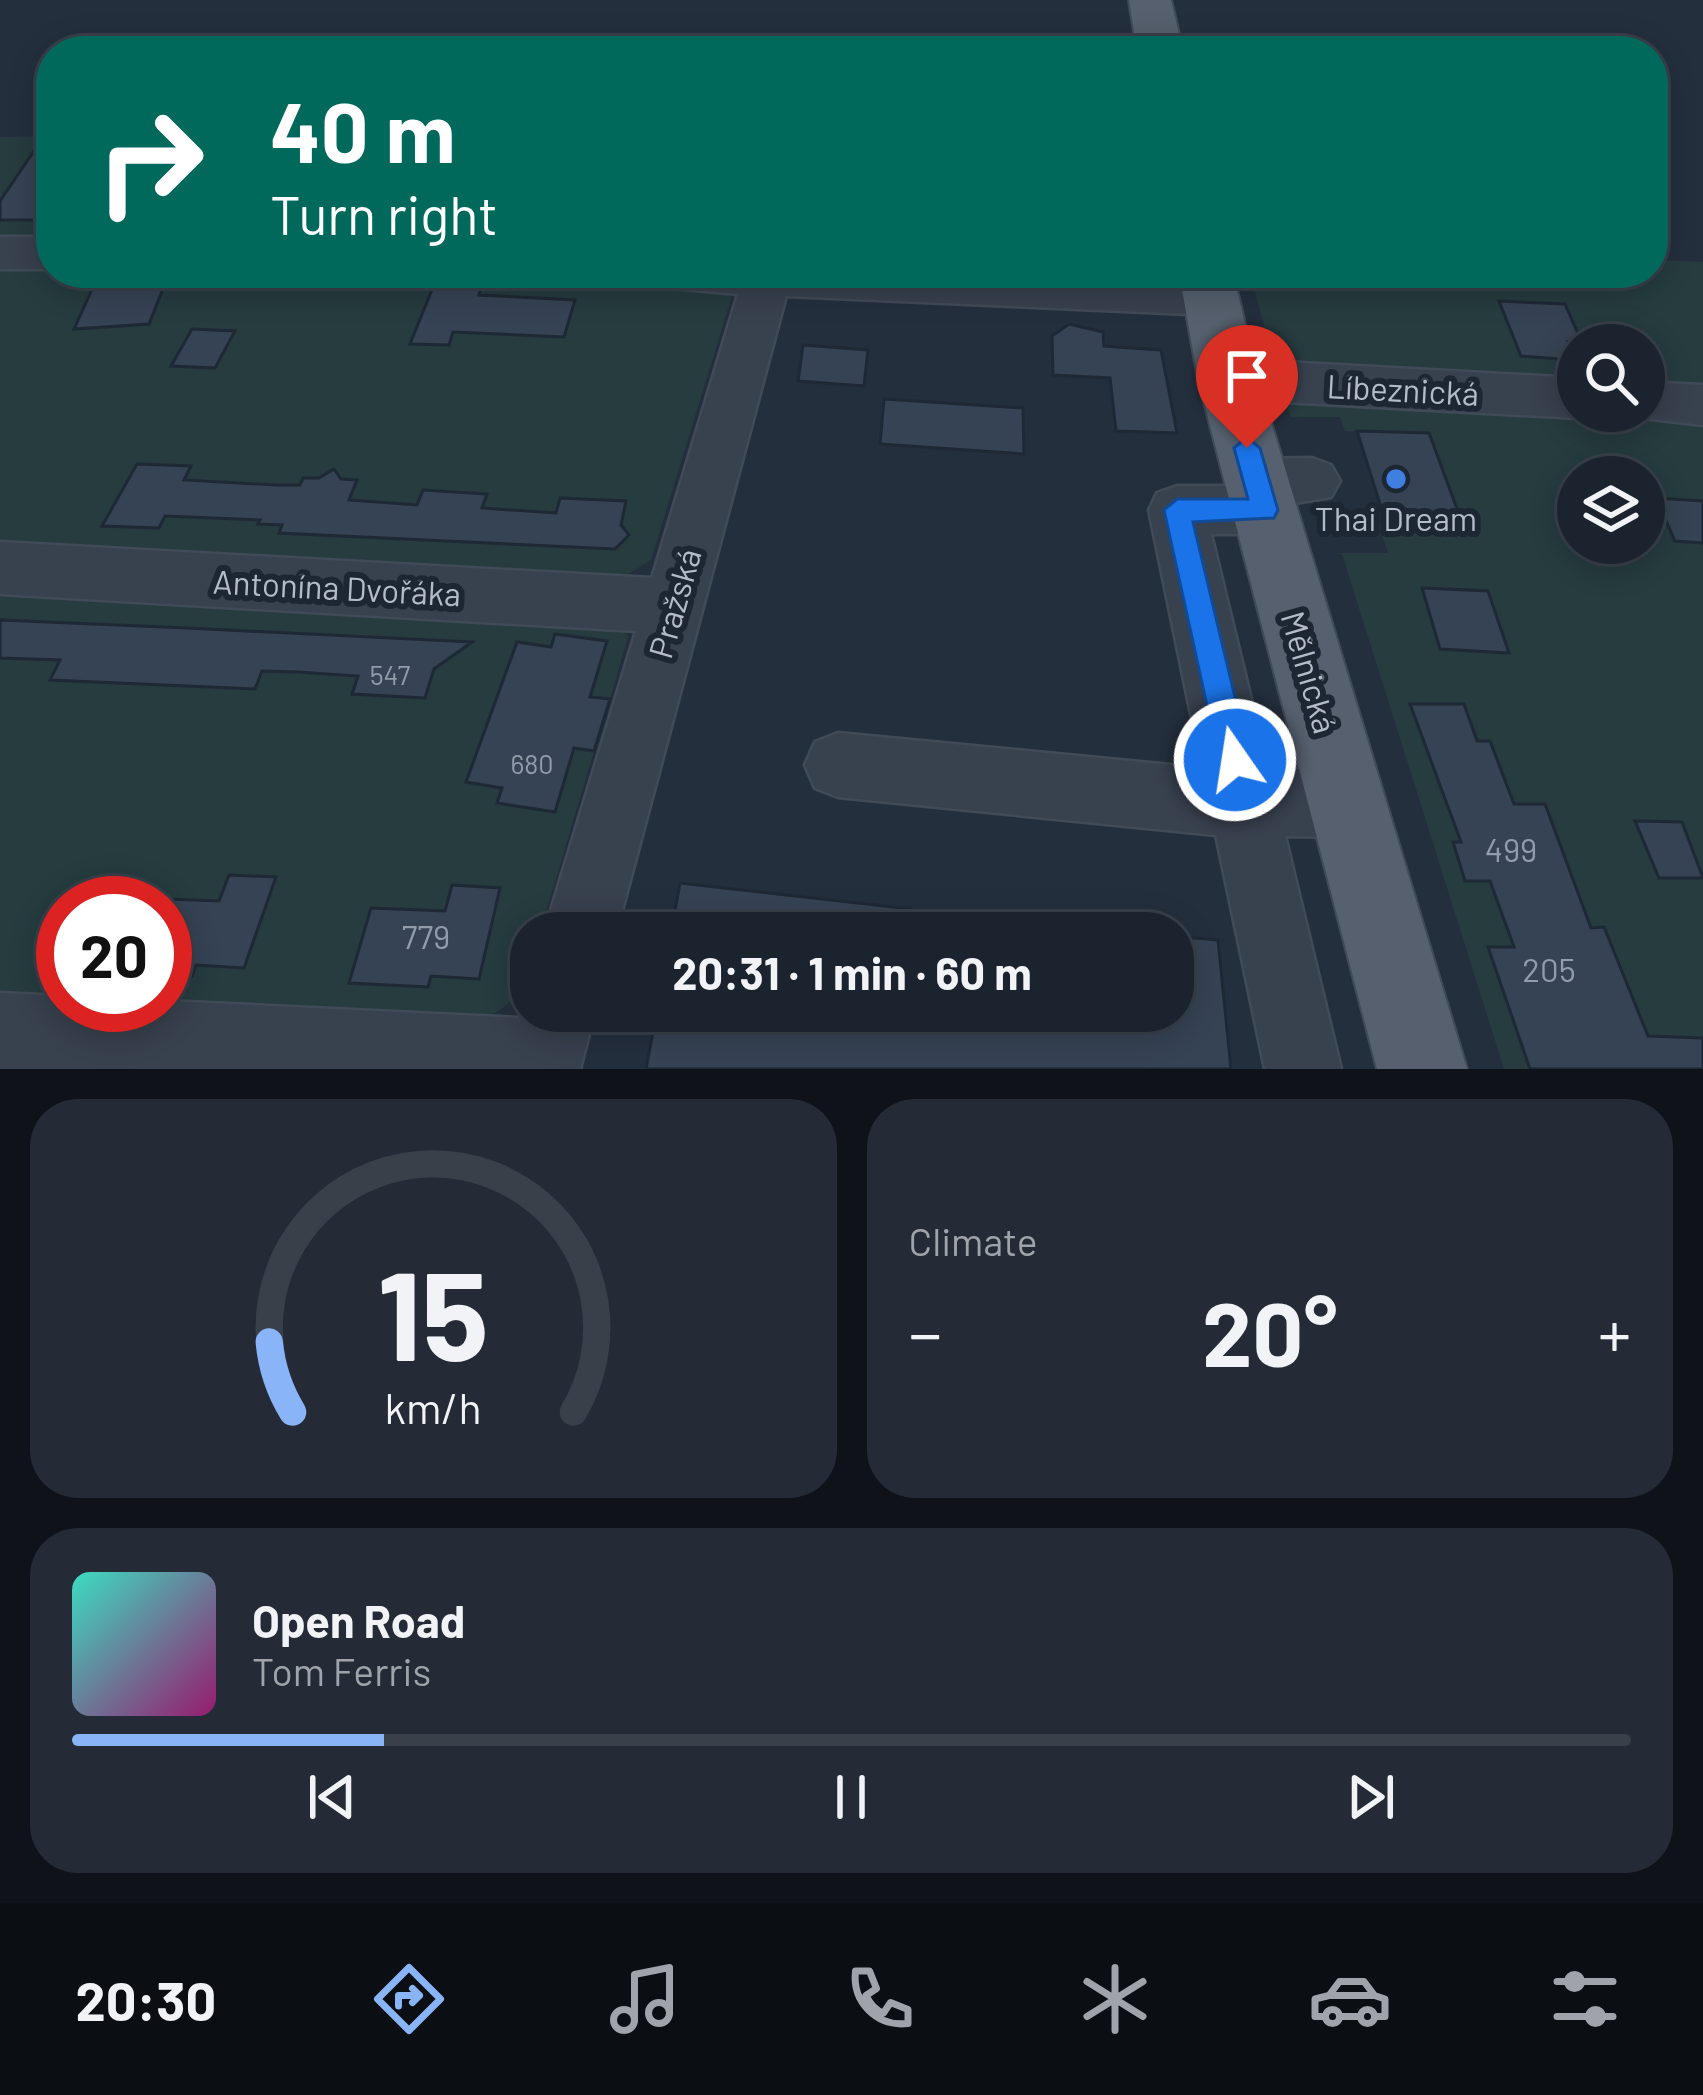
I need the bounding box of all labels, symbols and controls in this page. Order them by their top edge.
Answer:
text: 40 m [270,79,456,180]
icon: right [72,84,228,240]
text: Turn right [270,181,498,246]
map controls [1557,324,1665,564]
button: search [1557,324,1665,432]
pin [1196,325,1298,448]
icon: arrive [1214,343,1280,409]
street label: Líbeznická [1326,365,1480,413]
button: layers [1557,456,1665,564]
marker: Thai Dream [1383,466,1409,492]
place label: Thai Dream [1315,498,1477,538]
street label: Pražská [639,544,709,662]
street label: Antonína Dvořáka [212,561,462,613]
street label: Mělnická [1274,606,1346,738]
house number: 547 [370,658,411,690]
position arrow [1172,697,1298,823]
house number: 680 [510,747,554,779]
house number: 499 [1485,829,1537,869]
speed limit sign: 20 [36,876,192,1032]
house number: 779 [402,916,450,956]
text: 20:31 · 1 min · 60 m [672,945,1032,999]
house number: 205 [1522,949,1576,989]
text: Climate [909,1217,1038,1264]
text: 15 [378,1236,489,1386]
text: 20° [1202,1277,1338,1385]
text: − [909,1292,942,1371]
text: + [1598,1292,1631,1371]
text: km/h [385,1380,482,1432]
text: Open Road [252,1593,465,1647]
text: Tom Ferris [252,1647,431,1694]
icon: previous [299,1764,365,1830]
icon: pause [818,1764,884,1830]
icon: next [1338,1764,1404,1830]
icon: directions [367,1957,451,2041]
icon: music [603,1957,687,2041]
icon: phone [838,1957,922,2041]
icon: climate [1073,1957,1157,2041]
icon: car [1308,1957,1392,2041]
icon: filters [1543,1957,1627,2041]
text: 20:30 [76,1967,216,2032]

